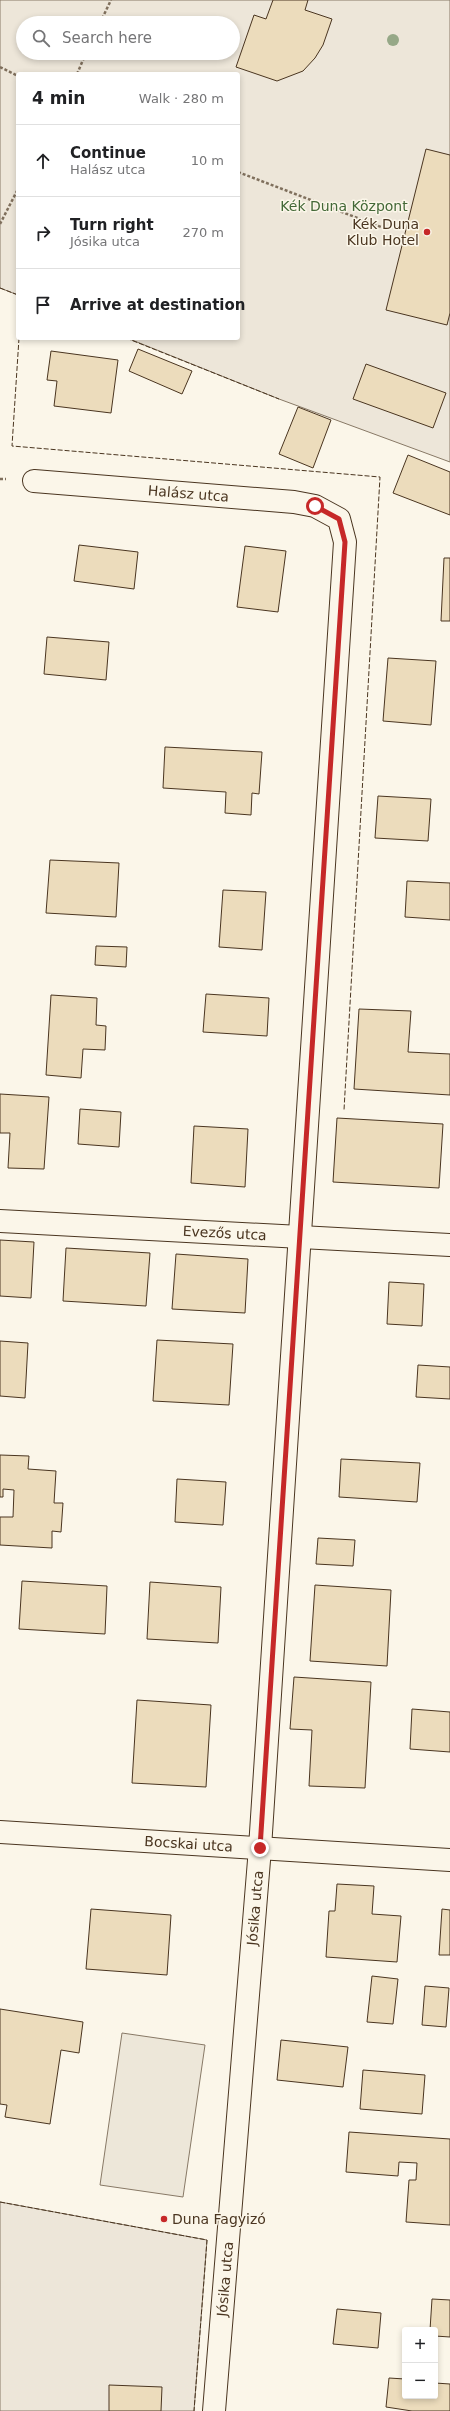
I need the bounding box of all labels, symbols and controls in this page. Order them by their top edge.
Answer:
search box [16,16,240,60]
icon: search [30,27,52,49]
text: Search here [62,29,152,47]
text: 4 min [32,88,85,108]
text: Walk · 280 m [139,91,224,106]
text: Continue [70,144,146,162]
icon: ahead [32,150,54,172]
text: 10 m [191,153,224,168]
text: Halász utca [70,162,146,177]
park label: Kék Duna Központ [280,198,408,214]
text: Turn right [70,216,154,234]
place label: Kék Duna Klub Hotel [347,216,419,248]
icon: right [32,222,54,244]
text: 270 m [182,225,224,240]
marker: Kék Duna Klub Hotel [422,227,432,237]
text: Jósika utca [70,234,140,249]
icon: arrive [32,294,54,316]
text: Arrive at destination [70,296,245,314]
street label: Halász utca [147,482,230,505]
route start [306,497,324,515]
street label: Evezős utca [182,1223,267,1243]
street label: Bocskai utca [144,1833,233,1854]
route end [251,1839,269,1857]
street label: Jósika utca [244,1870,266,1947]
place label: Duna Fagyizó [172,2211,266,2227]
marker: Duna Fagyizó [159,2214,169,2224]
street label: Jósika utca [214,2241,236,2318]
map controls [402,2327,438,2399]
button: + [402,2327,438,2363]
button: − [402,2363,438,2399]

